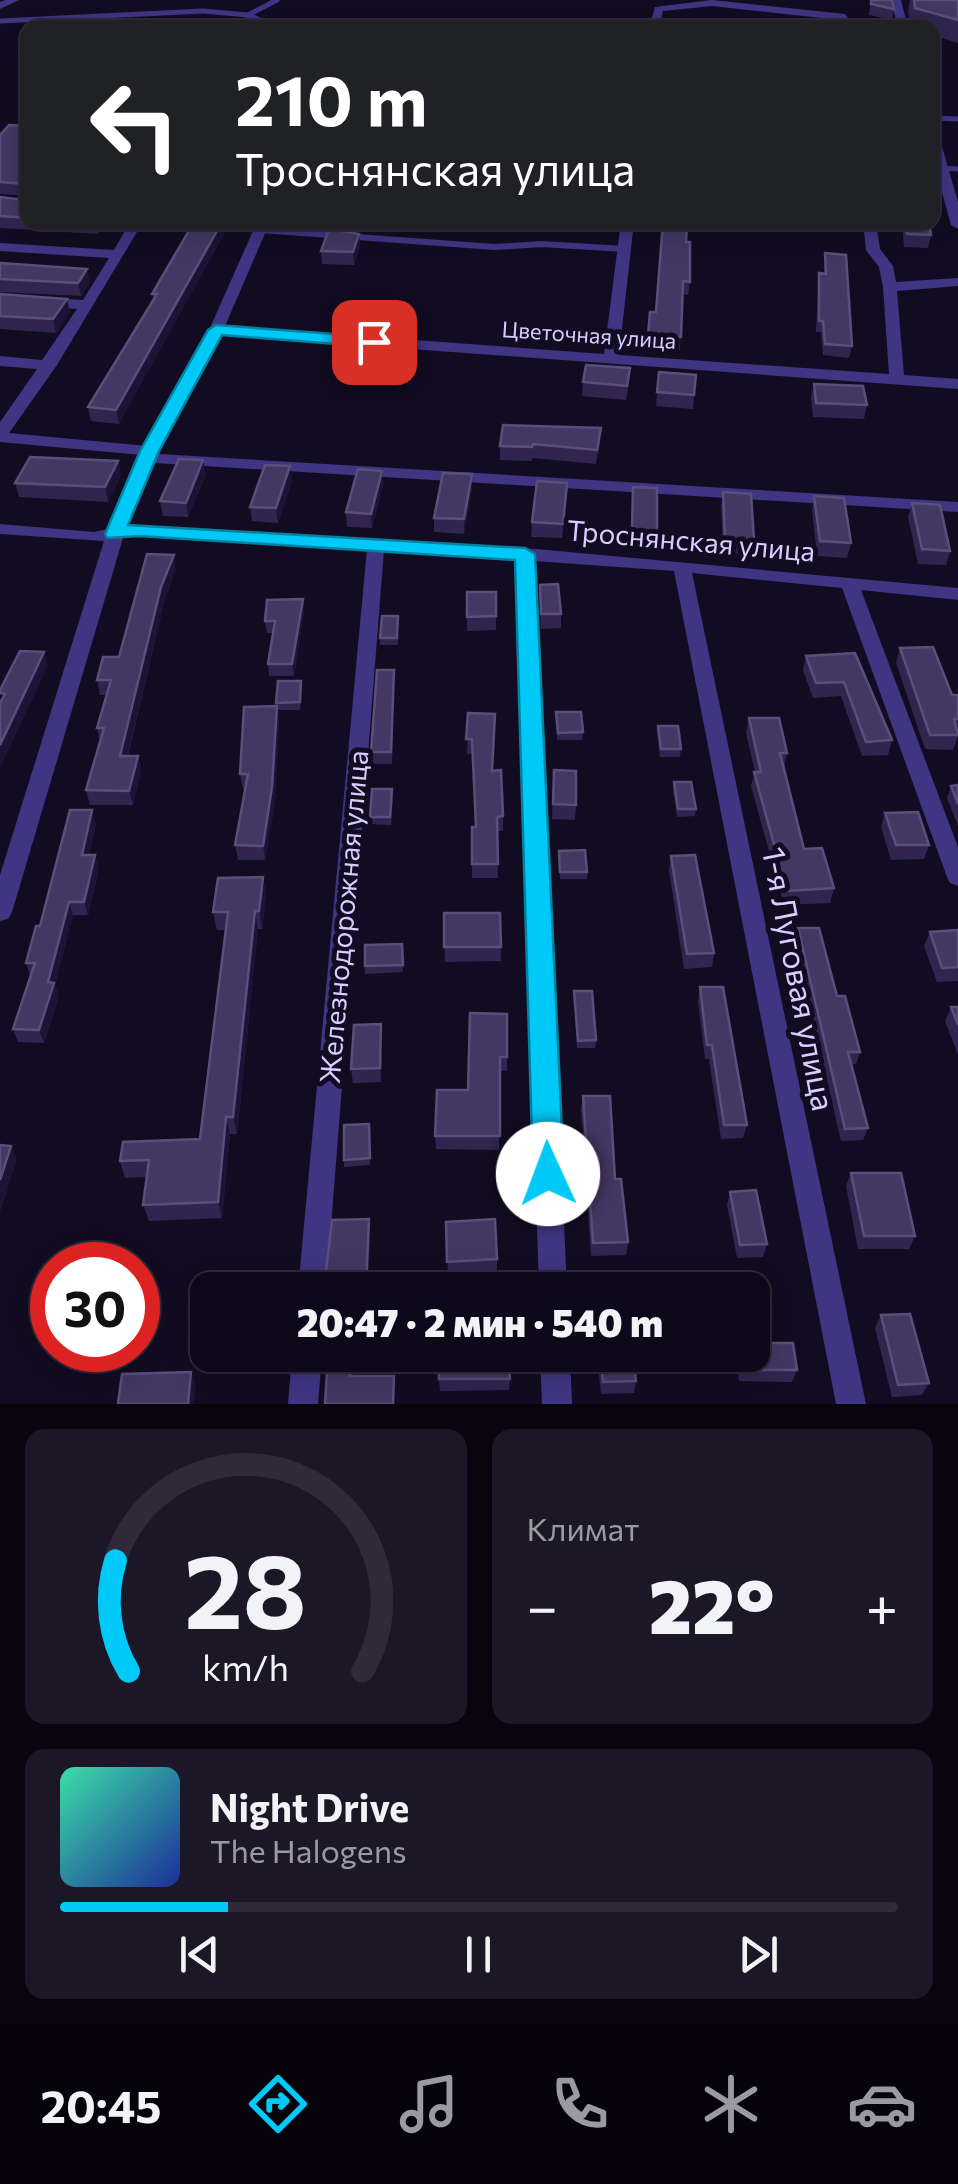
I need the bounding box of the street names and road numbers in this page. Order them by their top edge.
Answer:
street label: Цветочная улица [501,315,677,354]
street label: Троснянская улица [565,512,817,568]
street label: Железнодорожная улица [311,749,375,1085]
street label: 1-я Луговая улица [755,843,845,1114]

